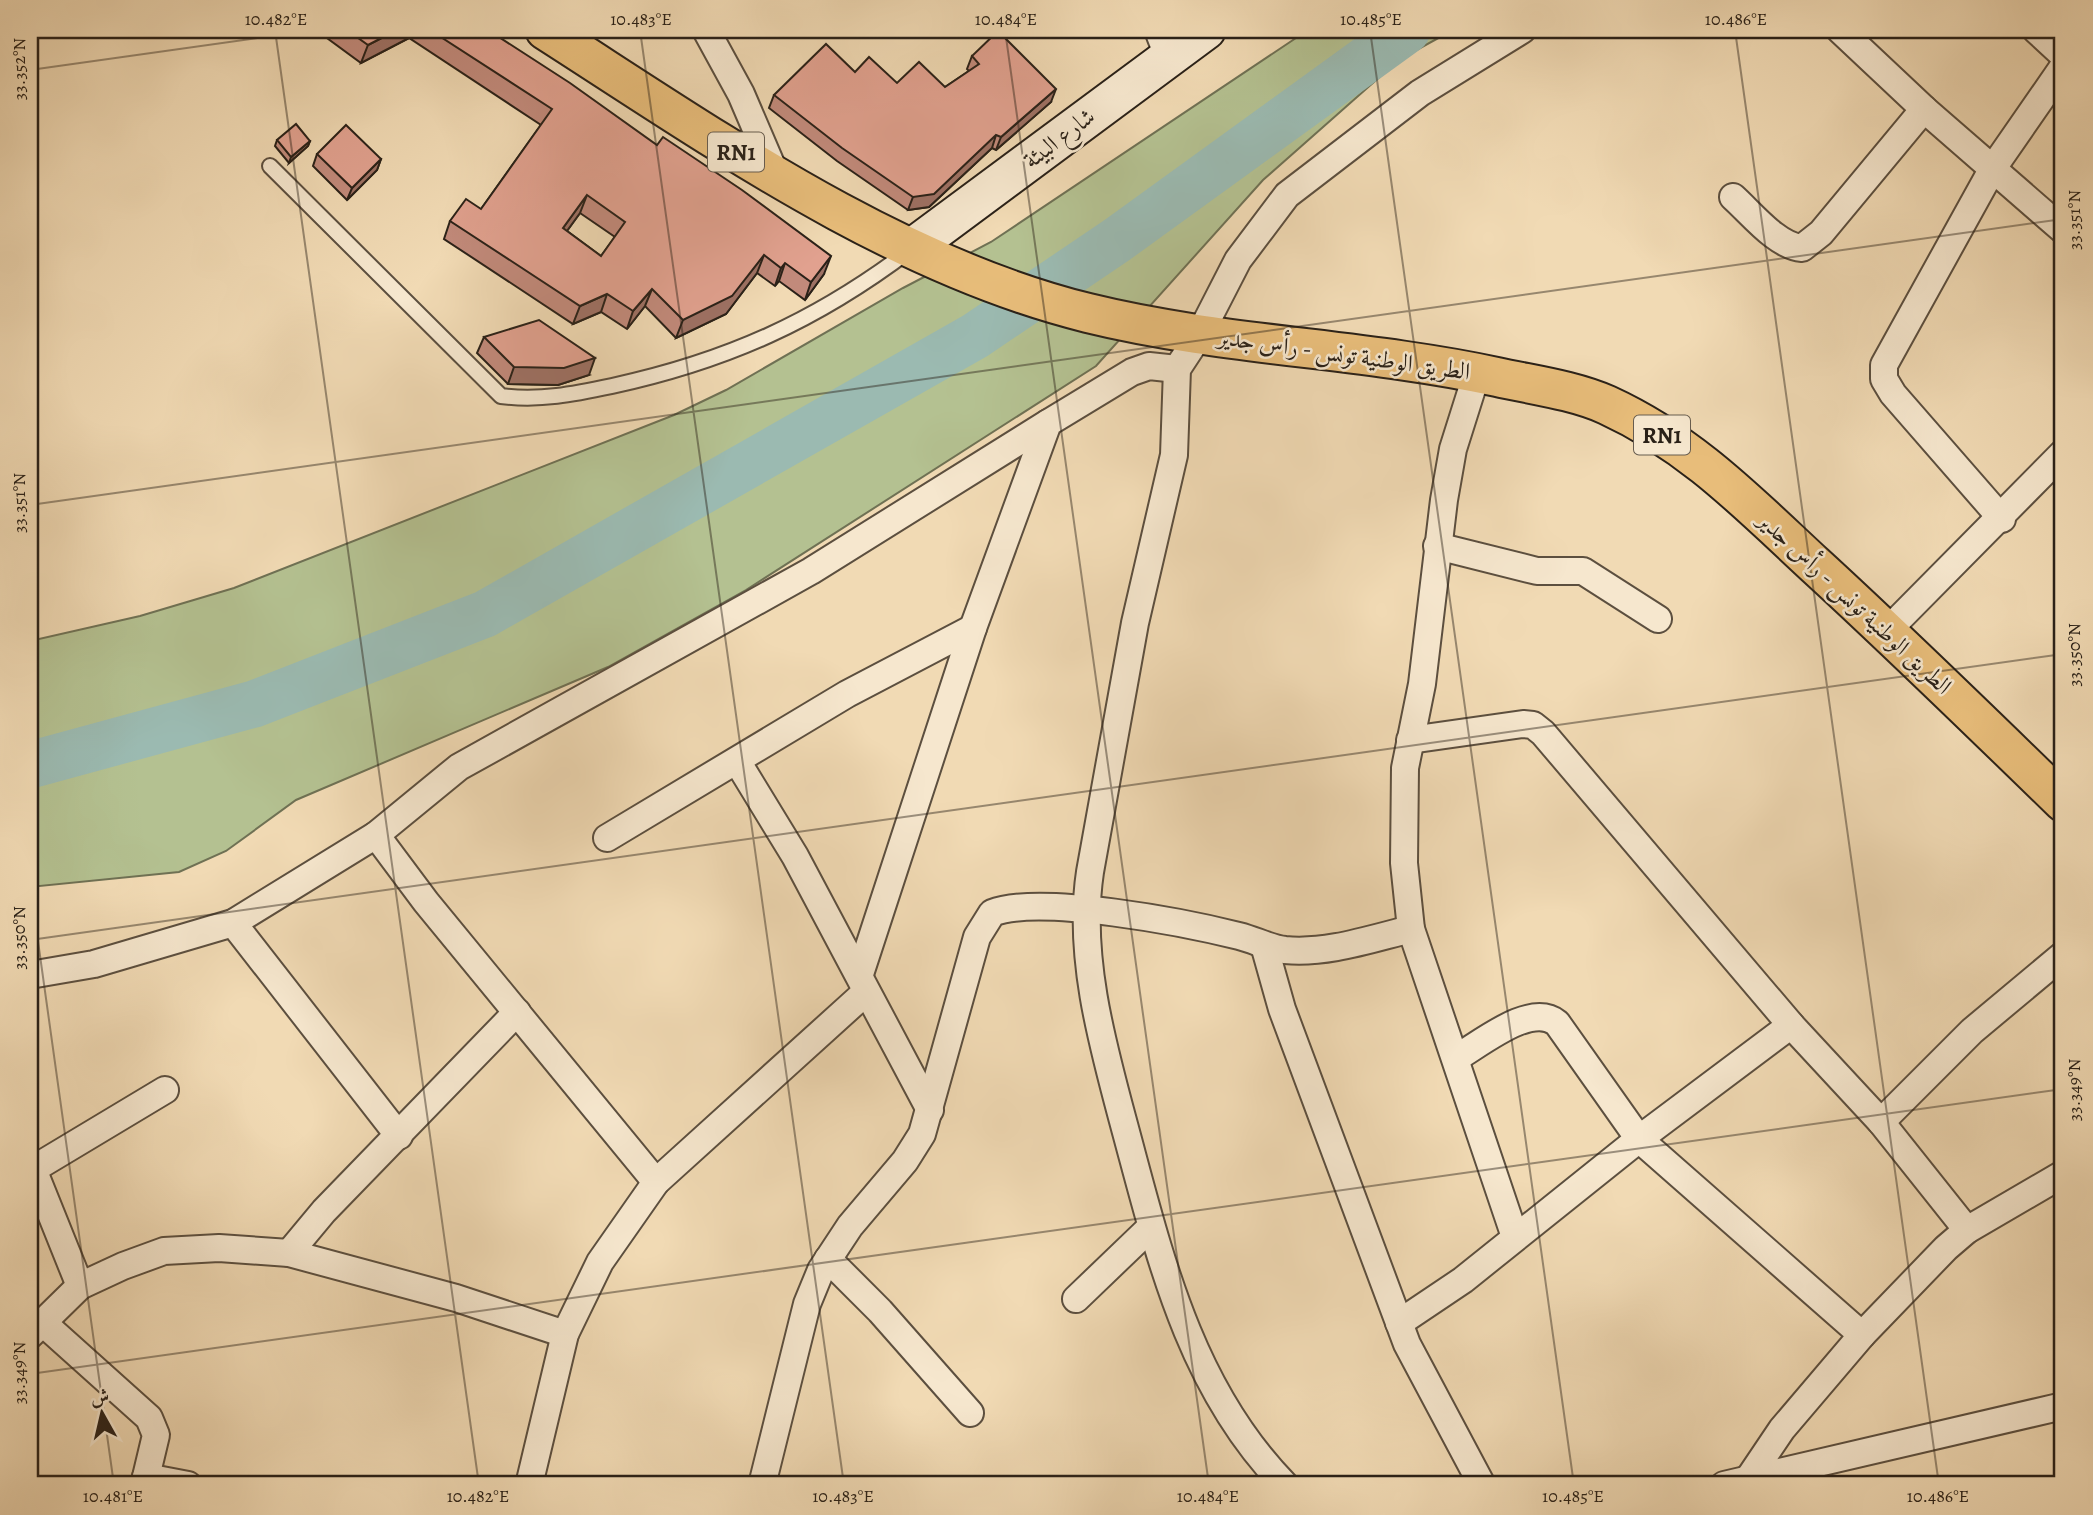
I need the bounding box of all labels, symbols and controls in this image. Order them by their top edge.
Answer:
text: 10.482°E [245,7,307,31]
text: 10.483°E [610,7,672,31]
text: 10.484°E [975,7,1037,31]
text: 10.485°E [1340,7,1402,31]
text: 10.486°E [1705,7,1767,31]
text: 33.352°N [7,38,31,100]
street label: شارع البيئة [1016,100,1104,179]
road number: RN1 [708,132,764,172]
text: 33.351°N [2062,190,2086,250]
street label: الطريق الوطنية تونس - رأس جدير [1213,319,1472,388]
road number: RN1 [1634,416,1690,454]
text: 33.351°N [7,473,31,533]
street label: الطريق الوطنية تونس - رأس جدير [1749,502,1960,701]
text: 33.350°N [2062,623,2086,687]
text: 33.350°N [7,906,31,970]
text: 33.349°N [2062,1059,2086,1121]
text: 33.349°N [7,1342,31,1404]
north arrow [66,1378,136,1448]
text: ش [89,1383,111,1411]
text: 10.481°E [83,1484,143,1508]
text: 10.482°E [447,1484,509,1508]
text: 10.483°E [812,1484,874,1508]
text: 10.484°E [1177,1484,1239,1508]
text: 10.485°E [1542,1484,1604,1508]
text: 10.486°E [1907,1484,1969,1508]

